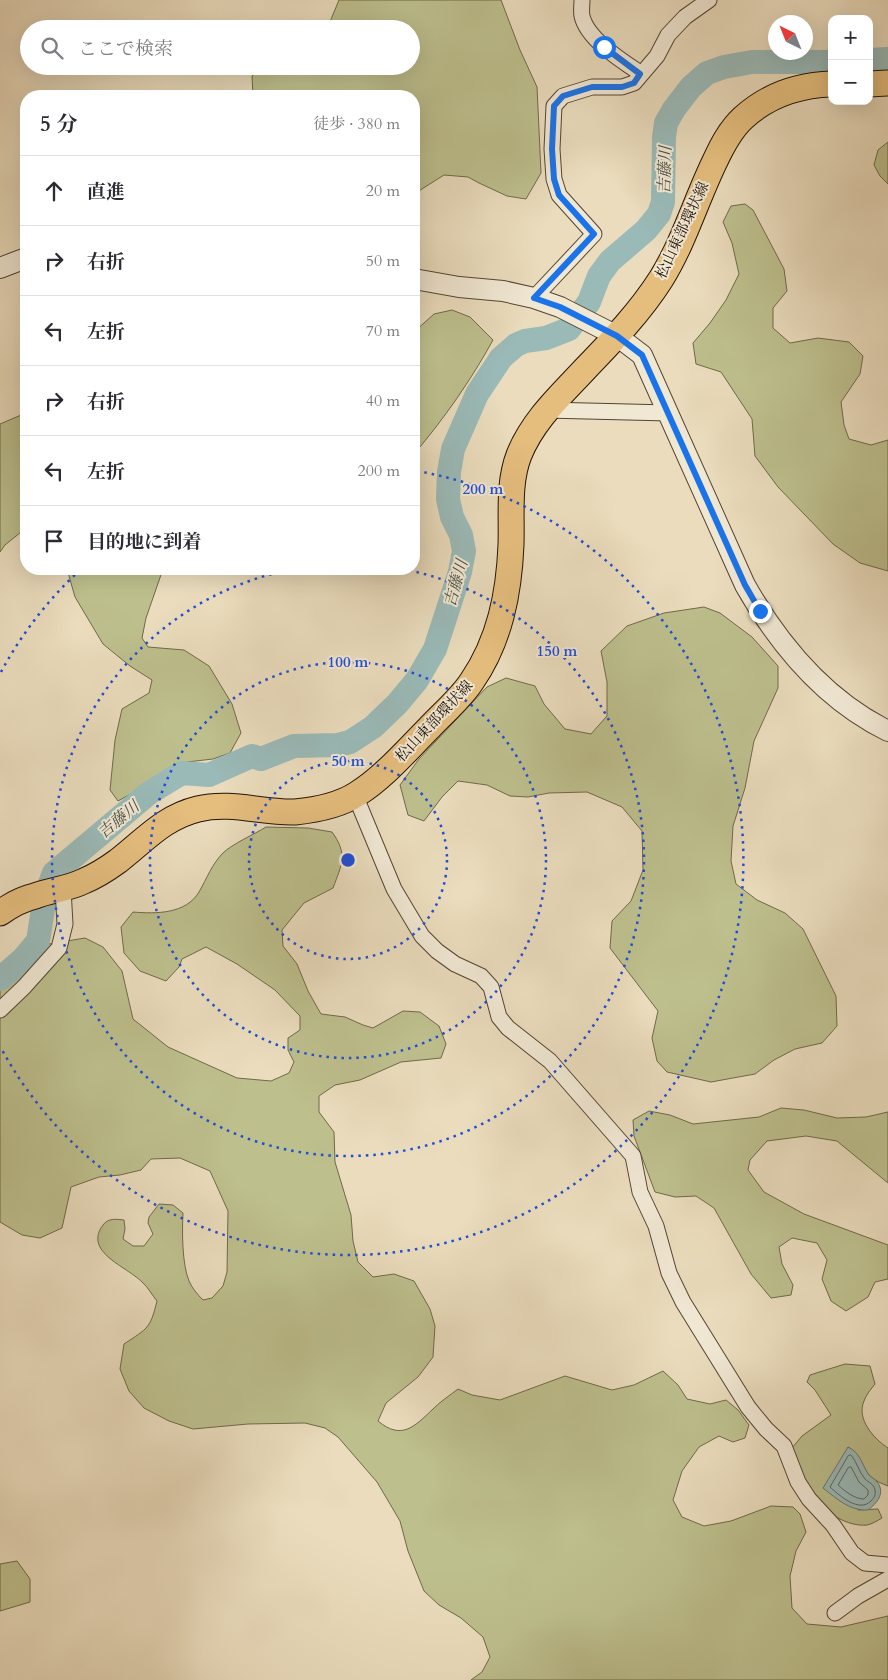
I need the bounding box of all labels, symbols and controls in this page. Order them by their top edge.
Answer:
north arrow [768,15,813,60]
map controls [828,15,873,105]
button: + [828,15,873,60]
search box [20,20,420,75]
icon: search [38,34,66,62]
text: ここで検索 [78,36,173,62]
route start [593,36,616,59]
button: − [828,60,873,105]
text: 5 分 [40,110,77,139]
text: 徒歩 · 380 m [313,113,400,135]
water label: 吉藤川 [653,144,677,194]
icon: ahead [40,177,68,205]
street label: 松山東部環状線 [651,178,713,282]
text: 直進 [87,179,125,205]
text: 20 m [366,180,400,202]
icon: right [40,247,68,275]
text: 右折 [87,249,125,275]
text: 50 m [366,250,400,272]
icon: left [40,317,68,345]
text: 左折 [87,319,125,345]
text: 70 m [366,320,400,342]
icon: right [40,387,68,415]
text: 右折 [87,389,125,415]
text: 40 m [366,390,400,412]
icon: left [40,457,68,485]
text: 左折 [87,459,125,485]
text: 200 m [358,460,400,482]
text: 200 m [463,479,504,499]
icon: arrive [40,527,68,555]
text: 目的地に到着 [87,529,201,555]
water label: 吉藤川 [439,555,474,609]
route end [749,600,772,623]
text: 150 m [537,641,578,661]
text: 100 m [328,652,369,672]
street label: 松山東部環状線 [391,676,477,766]
text: 50 m [331,751,365,771]
water label: 吉藤川 [93,795,146,844]
centre of rings [339,851,357,869]

